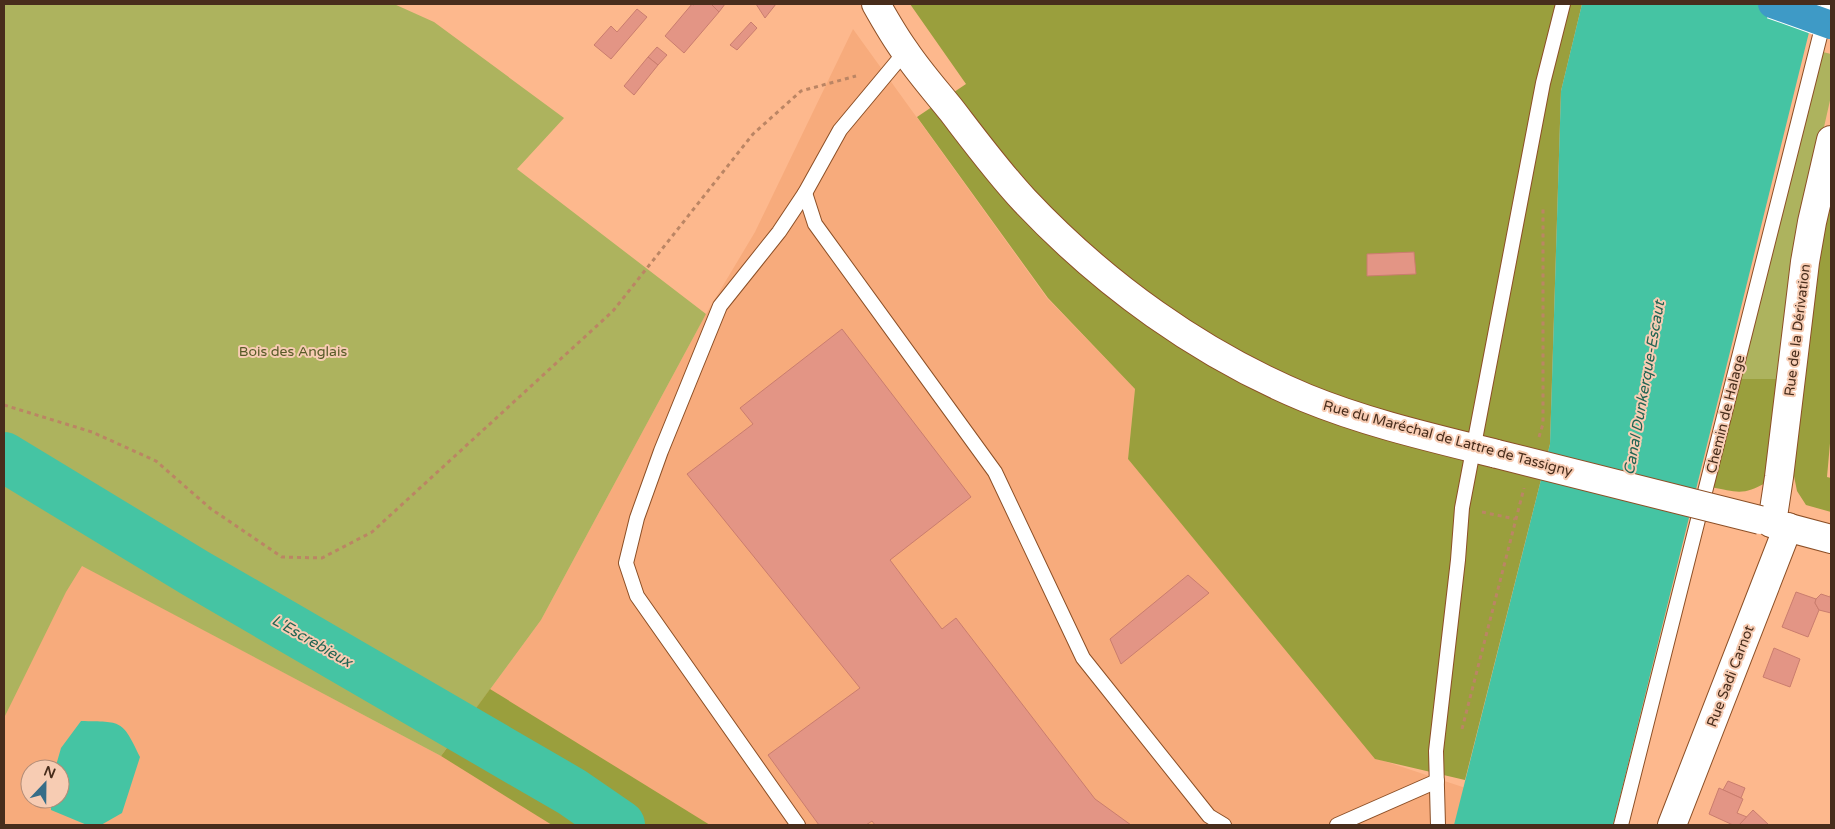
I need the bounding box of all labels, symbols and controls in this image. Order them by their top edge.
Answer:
street label: Rue de la Dérivation [1781,263,1814,397]
water label: Canal Dunkerque-Escaut [1620,297,1669,477]
park label: Bois des Anglais [239,343,347,360]
street label: Chemin de Halage [1703,353,1748,475]
street label: Rue du Maréchal de Lattre de Tassigny [1321,397,1575,480]
water label: L'Escrebieux [269,611,357,672]
street label: Rue Sadi Carnot [1703,622,1758,730]
north arrow [20,759,70,809]
text: N [41,762,58,782]

